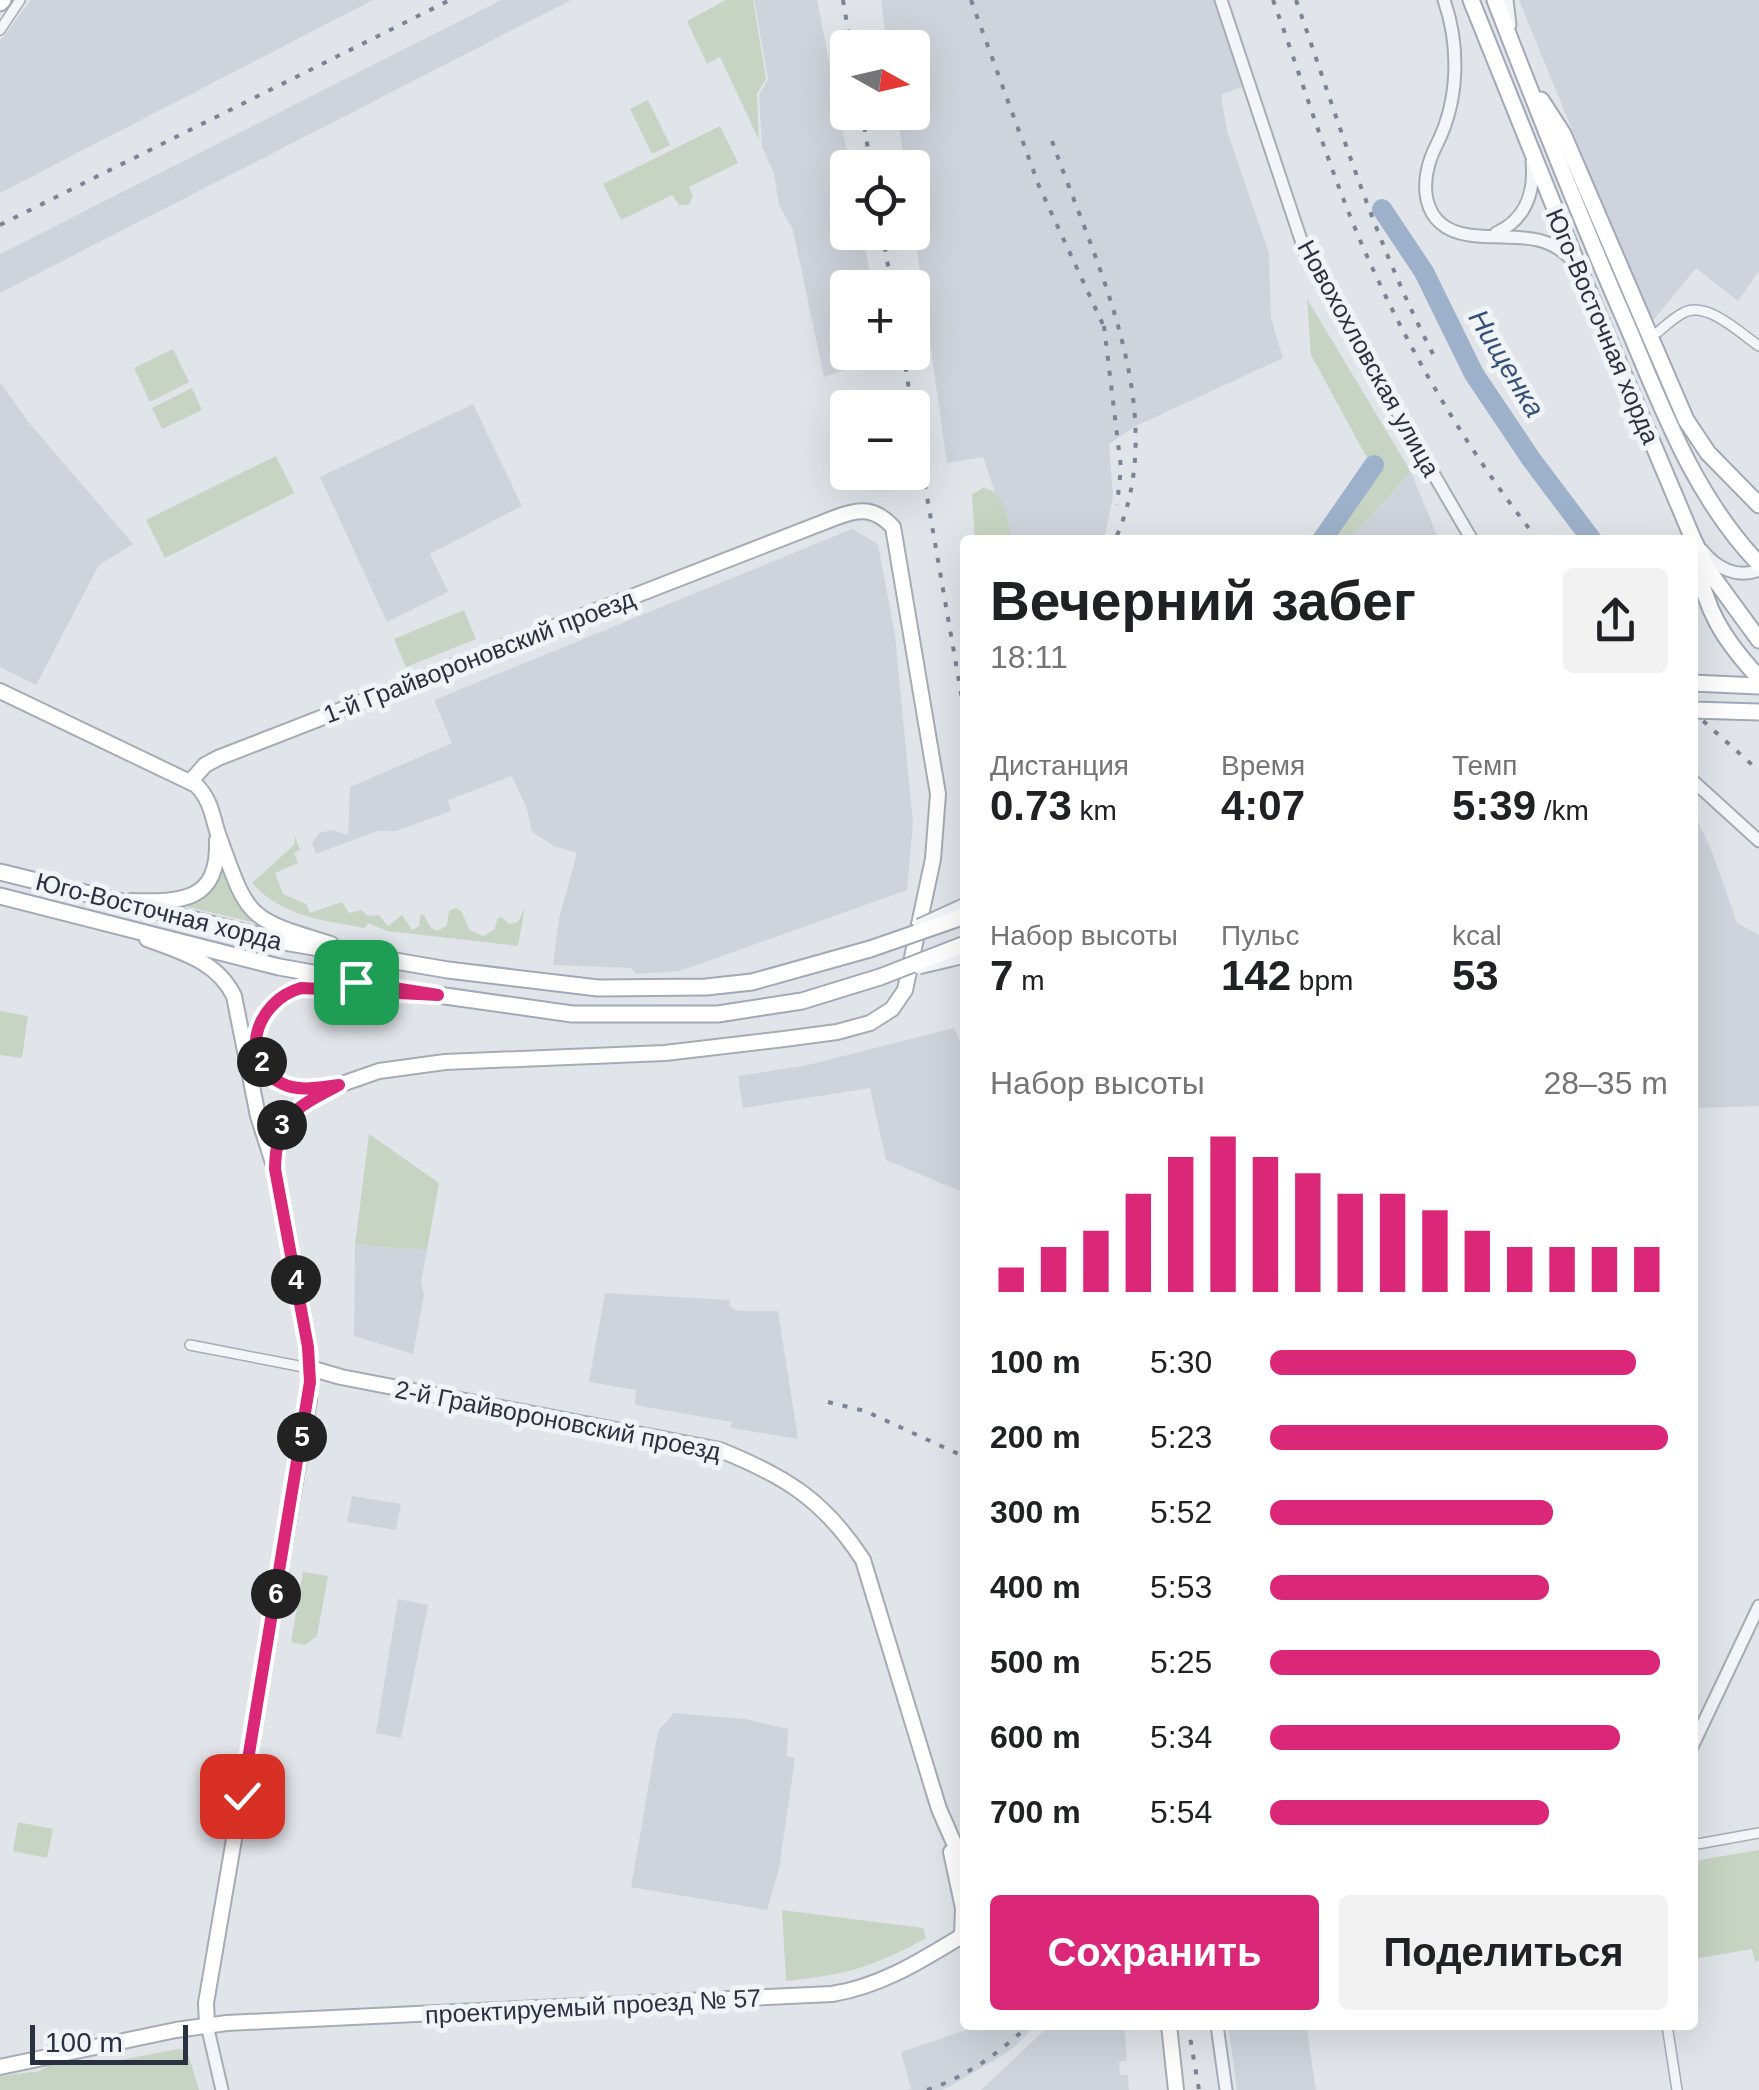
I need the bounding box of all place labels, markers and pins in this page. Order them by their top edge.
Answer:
pin [314,940,399,1025]
pin: 2 [237,1037,287,1087]
pin: 3 [257,1100,307,1150]
pin: 4 [271,1255,321,1305]
pin: 5 [277,1412,327,1462]
pin: 6 [251,1569,301,1619]
pin [200,1754,285,1839]

